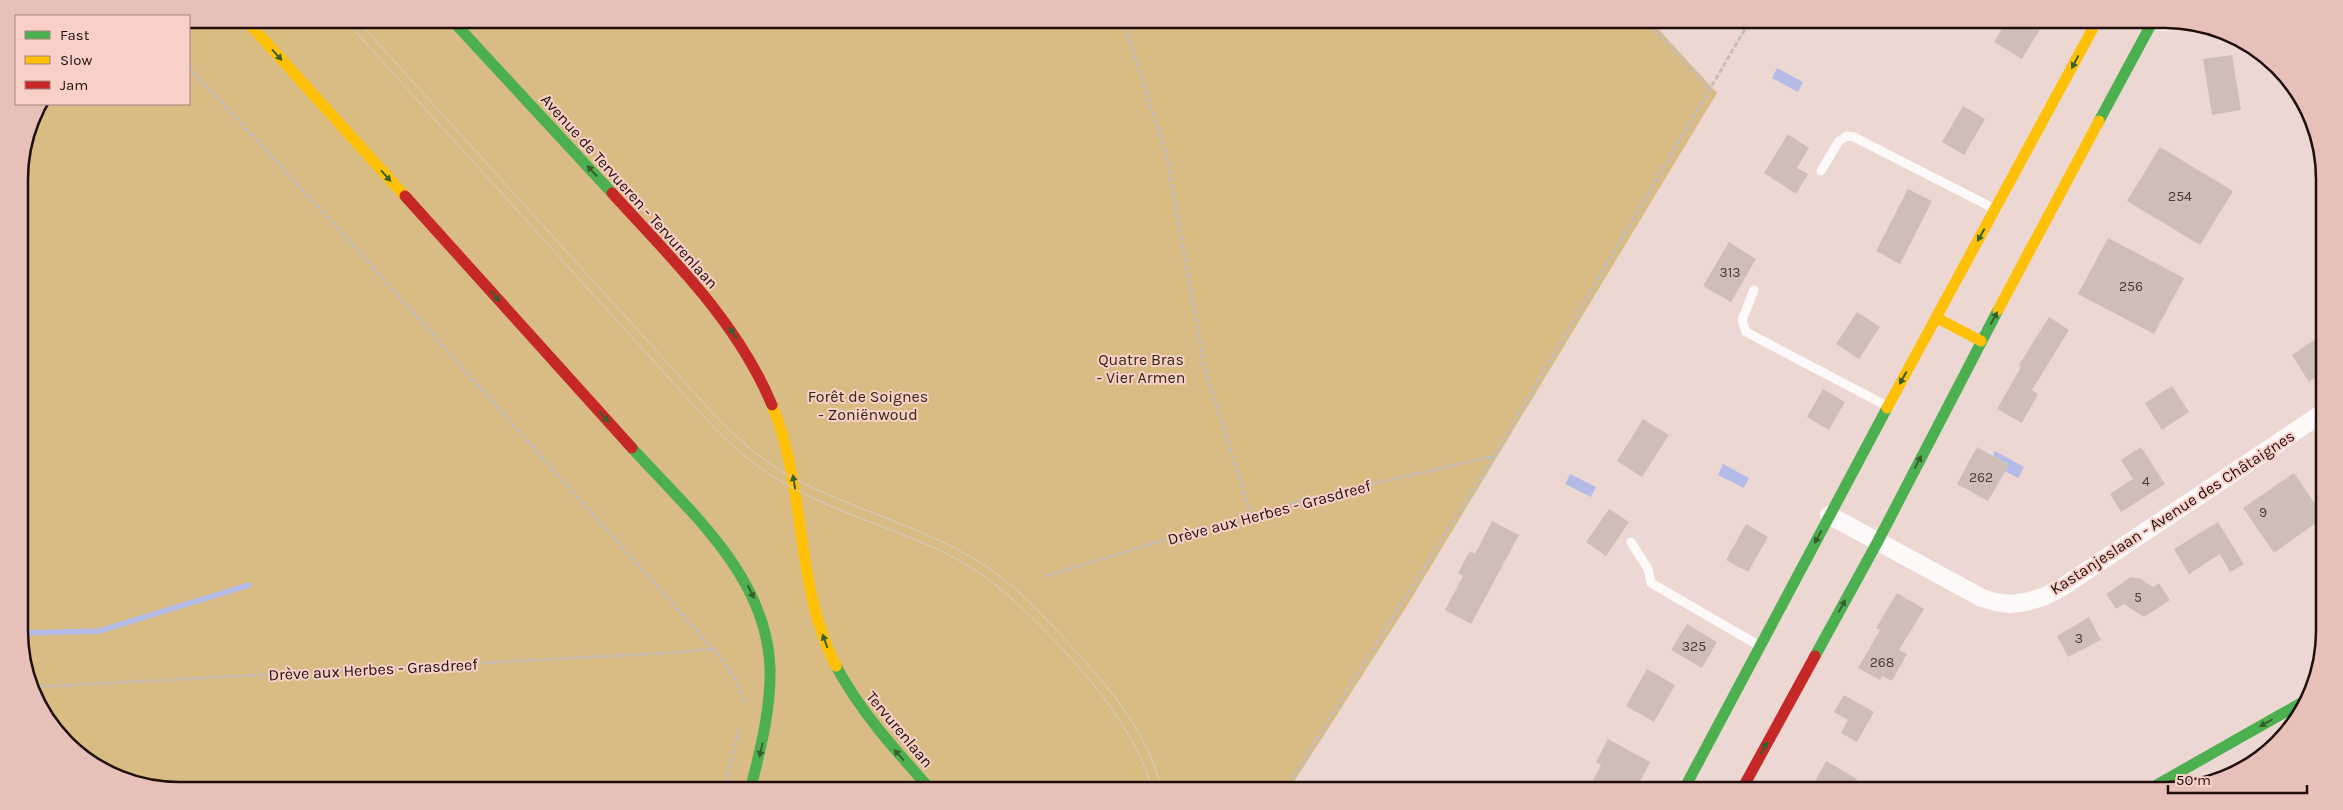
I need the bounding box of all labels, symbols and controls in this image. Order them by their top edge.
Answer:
legend [15,15,190,105]
text: Fast [60,26,90,44]
one-way arrow [271,48,283,60]
text: Slow [60,51,92,69]
one-way arrow [2071,54,2079,69]
text: Jam [60,76,88,94]
street label: Avenue de Tervueren - Tervurenlaan [537,90,722,293]
one-way arrow [586,166,598,178]
one-way arrow [380,169,392,181]
house number: 254 [2168,188,2192,205]
one-way arrow [1977,228,1985,243]
house number: 313 [1719,264,1741,281]
house number: 256 [2119,278,2143,295]
one-way arrow [489,290,501,302]
one-way arrow [1990,311,1998,325]
one-way arrow [727,327,738,340]
park label: Quatre Bras - Vier Armen [1097,350,1185,387]
one-way arrow [1899,371,1908,385]
park label: Forêt de Soignes - Zoniënwoud [808,387,928,424]
one-way arrow [598,410,610,422]
street label: Kastanjeslaan - Avenue des Châtaignes [2047,426,2298,599]
one-way arrow [1914,455,1922,469]
house number: 262 [1969,469,1993,486]
house number: 4 [2142,473,2150,490]
one-way arrow [790,474,798,490]
street label: Drève aux Herbes - Grasdreef [1165,476,1373,549]
house number: 9 [2259,504,2267,521]
one-way arrow [1814,529,1822,544]
one-way arrow [747,585,755,599]
house number: 5 [2134,589,2142,606]
one-way arrow [1838,598,1846,613]
house number: 3 [2075,630,2083,647]
one-way arrow [821,634,828,649]
house number: 325 [1682,638,1706,655]
house number: 268 [1870,654,1894,671]
street label: Drève aux Herbes - Grasdreef [268,655,479,684]
street label: Tervurenlaan [862,687,937,771]
one-way arrow [2259,718,2272,727]
one-way arrow [1760,741,1768,756]
one-way arrow [757,743,765,758]
one-way arrow [893,749,905,761]
scale bar [2168,762,2307,794]
text: 50 m [2176,771,2211,789]

